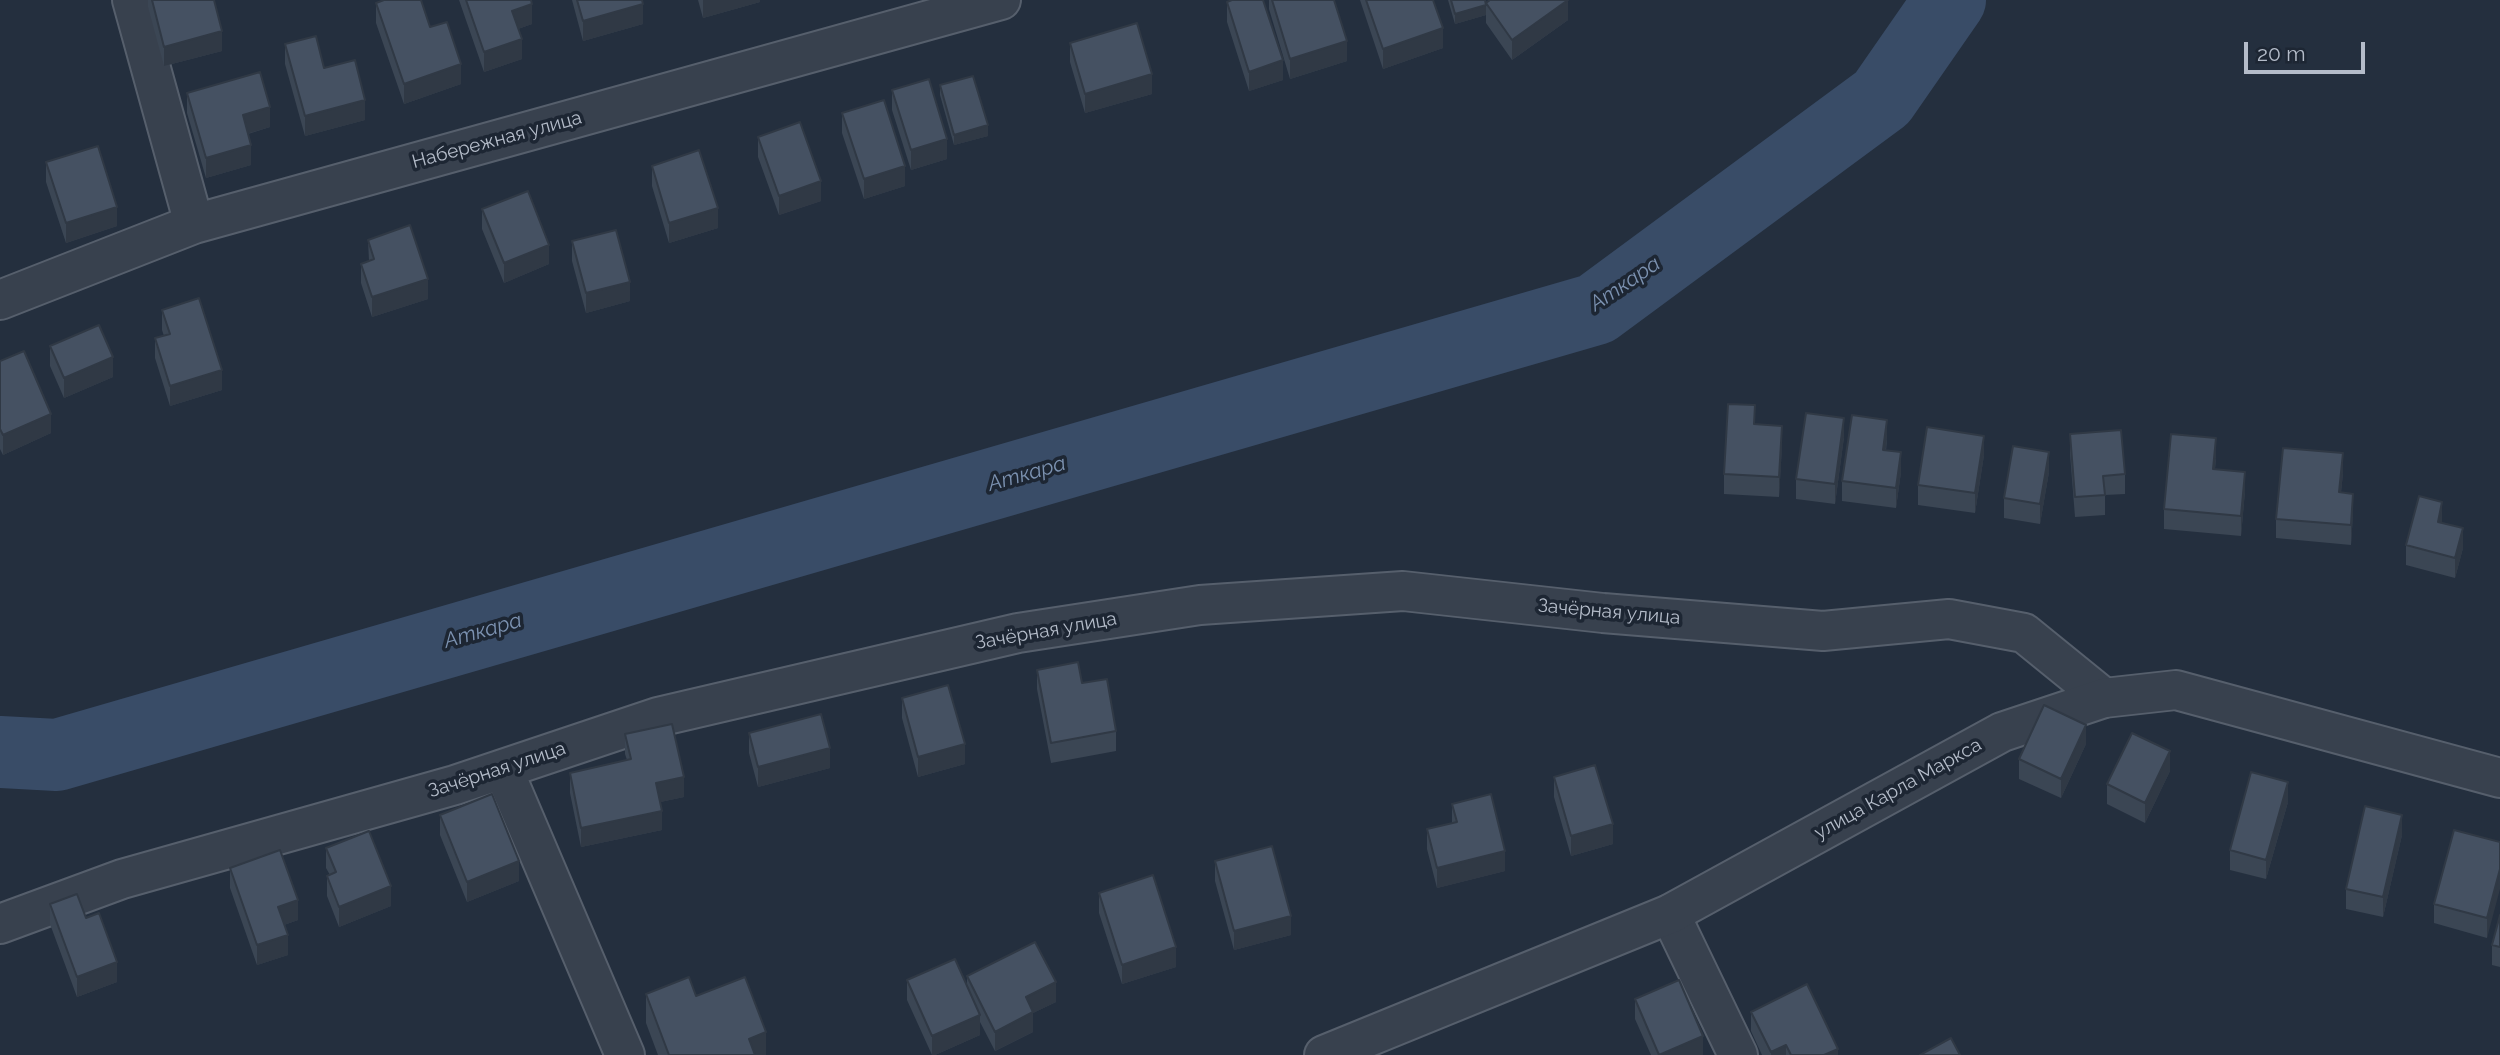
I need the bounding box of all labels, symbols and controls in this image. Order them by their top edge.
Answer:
scale bar [2248,28,2369,72]
text: 20 m [2257,41,2305,66]
street label: Набережная улица [410,106,584,174]
water label: Аткара [1585,251,1665,317]
water label: Аткара [985,451,1069,497]
street label: Зачёрная улица [1537,594,1681,630]
street label: Зачёрная улица [973,607,1119,655]
water label: Аткара [441,608,525,654]
street label: улица Карла Маркса [1810,734,1986,844]
street label: Зачёрная улица [425,737,569,803]

